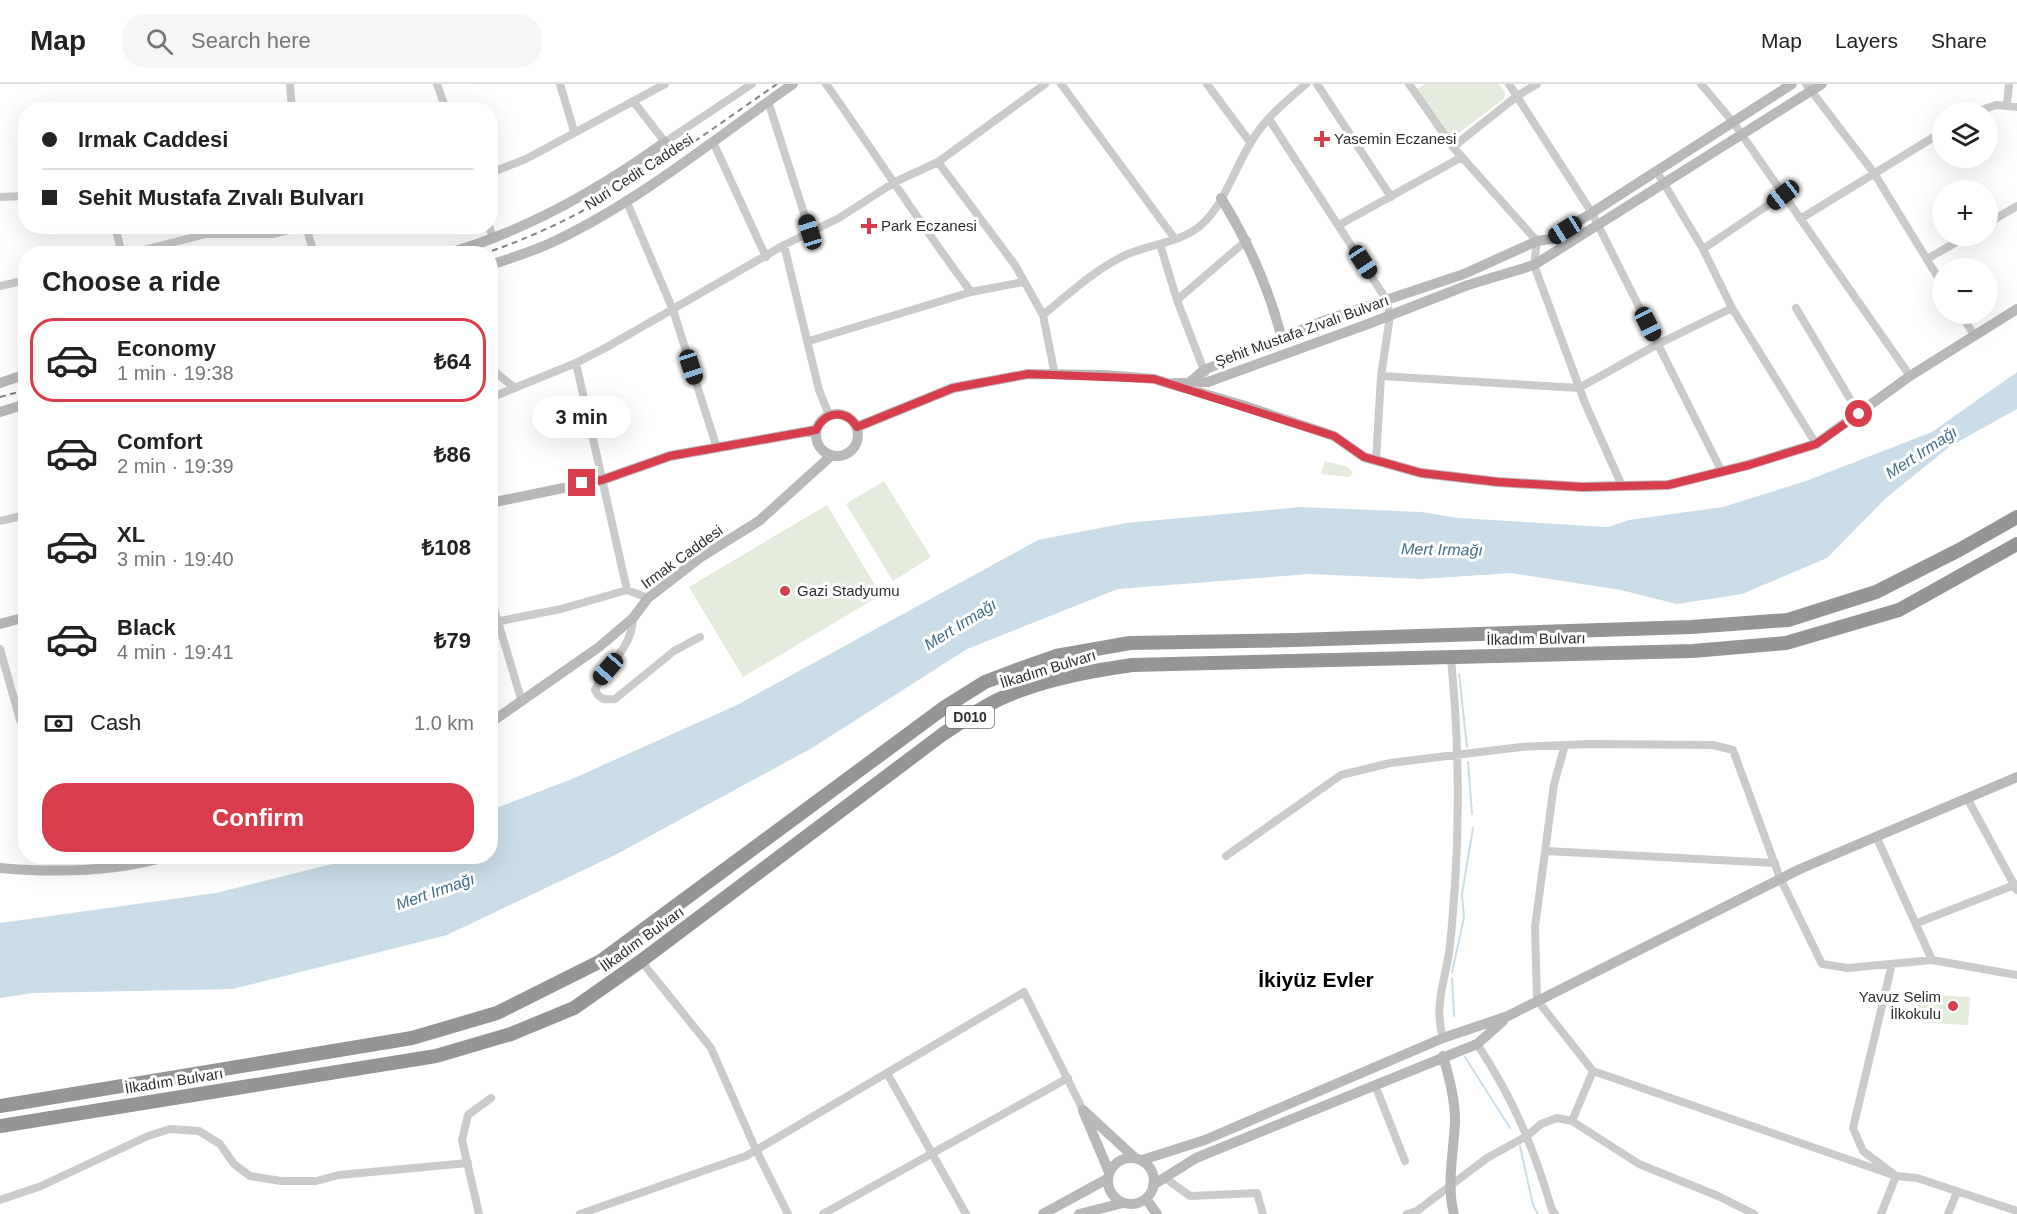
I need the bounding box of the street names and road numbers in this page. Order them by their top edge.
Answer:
street label: Nuri Cedit Caddesi [581,130,696,213]
street label: Şehit Mustafa Zıvalı Bulvarı [1213,291,1391,370]
street label: Irmak Caddesi [638,521,726,592]
street label: İlkadım Bulvarı [1486,629,1586,648]
street label: İlkadım Bulvarı [998,646,1098,691]
road number: D010 [946,706,994,728]
street label: İlkadım Bulvarı [597,903,687,975]
street label: İlkadım Bulvarı [124,1064,224,1097]

